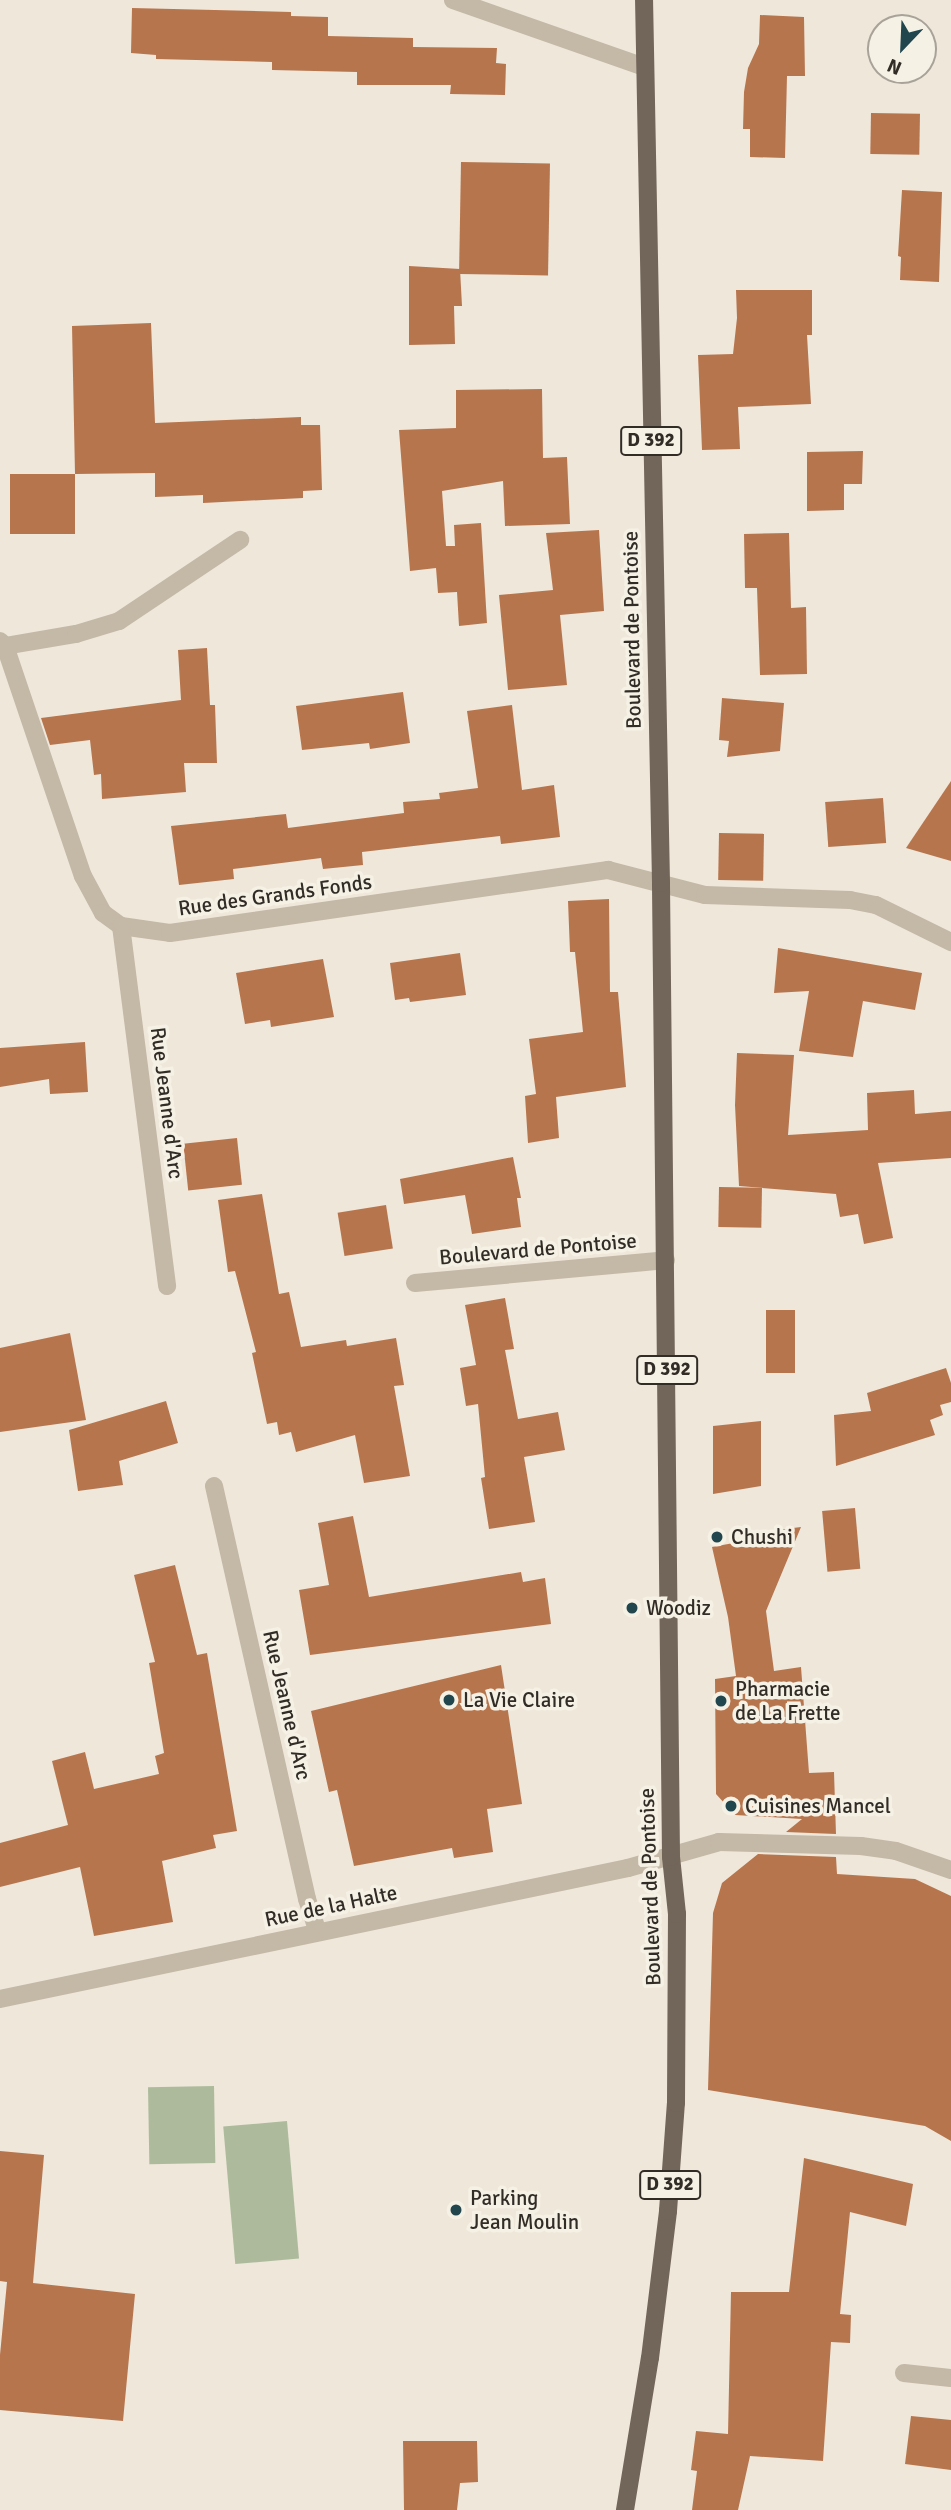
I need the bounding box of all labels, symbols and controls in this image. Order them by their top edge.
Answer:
north arrow [867,14,937,84]
text: N [884,53,905,80]
road number: D 392 [620,426,682,456]
street label: Boulevard de Pontoise [618,531,646,729]
street label: Rue des Grands Fonds [177,869,373,921]
street label: Rue Jeanne d'Arc [145,1026,189,1180]
street label: Boulevard de Pontoise [438,1228,638,1270]
road number: D 392 [636,1354,698,1386]
place label: Chushi [731,1524,793,1550]
marker: Chushi [709,1529,725,1545]
place label: Woodiz [646,1595,711,1621]
marker: Woodiz [624,1600,640,1616]
street label: Rue Jeanne d'Arc [258,1628,316,1782]
place label: Pharmacie de La Frette [735,1676,841,1726]
place label: La Vie Claire [463,1687,575,1713]
marker: La Vie Claire [441,1692,457,1708]
marker: Pharmacie de La Frette [713,1693,729,1709]
street label: Boulevard de Pontoise [634,1788,666,1986]
place label: Cuisines Mancel [745,1793,891,1819]
marker: Cuisines Mancel [723,1798,739,1814]
street label: Rue de la Halte [262,1880,400,1932]
road number: D 392 [638,2170,702,2200]
place label: Parking Jean Moulin [470,2185,579,2235]
marker: Parking Jean Moulin [448,2202,464,2218]

